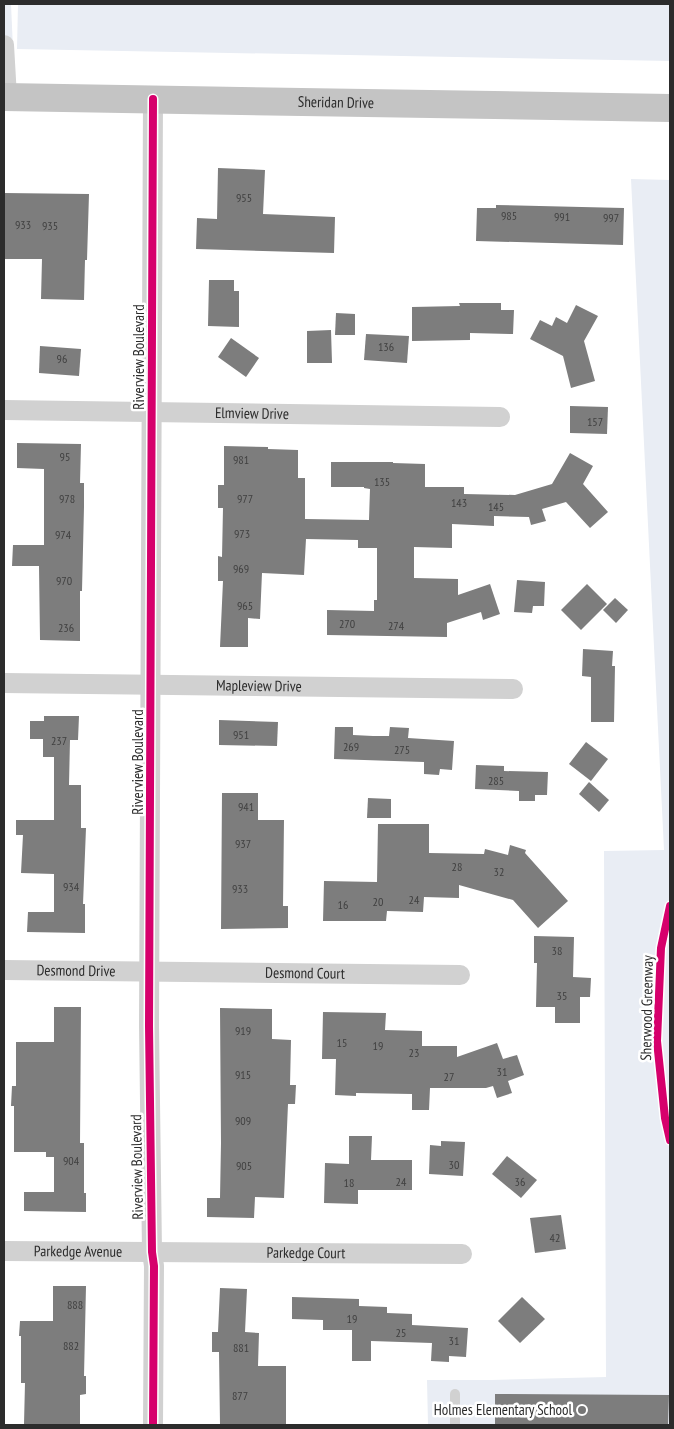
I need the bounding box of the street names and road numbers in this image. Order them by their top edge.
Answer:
street label: Sheridan Drive [298,92,374,112]
street label: Riverview Boulevard [129,304,148,410]
street label: Elmview Drive [215,403,289,423]
street label: Mapleview Drive [216,676,302,696]
street label: Riverview Boulevard [128,709,147,815]
street label: Sherwood Greenway [636,955,657,1061]
street label: Desmond Drive [36,960,116,980]
street label: Desmond Court [265,963,345,983]
street label: Riverview Boulevard [126,1114,147,1220]
street label: Parkedge Avenue [34,1241,122,1261]
street label: Parkedge Court [267,1243,345,1262]

